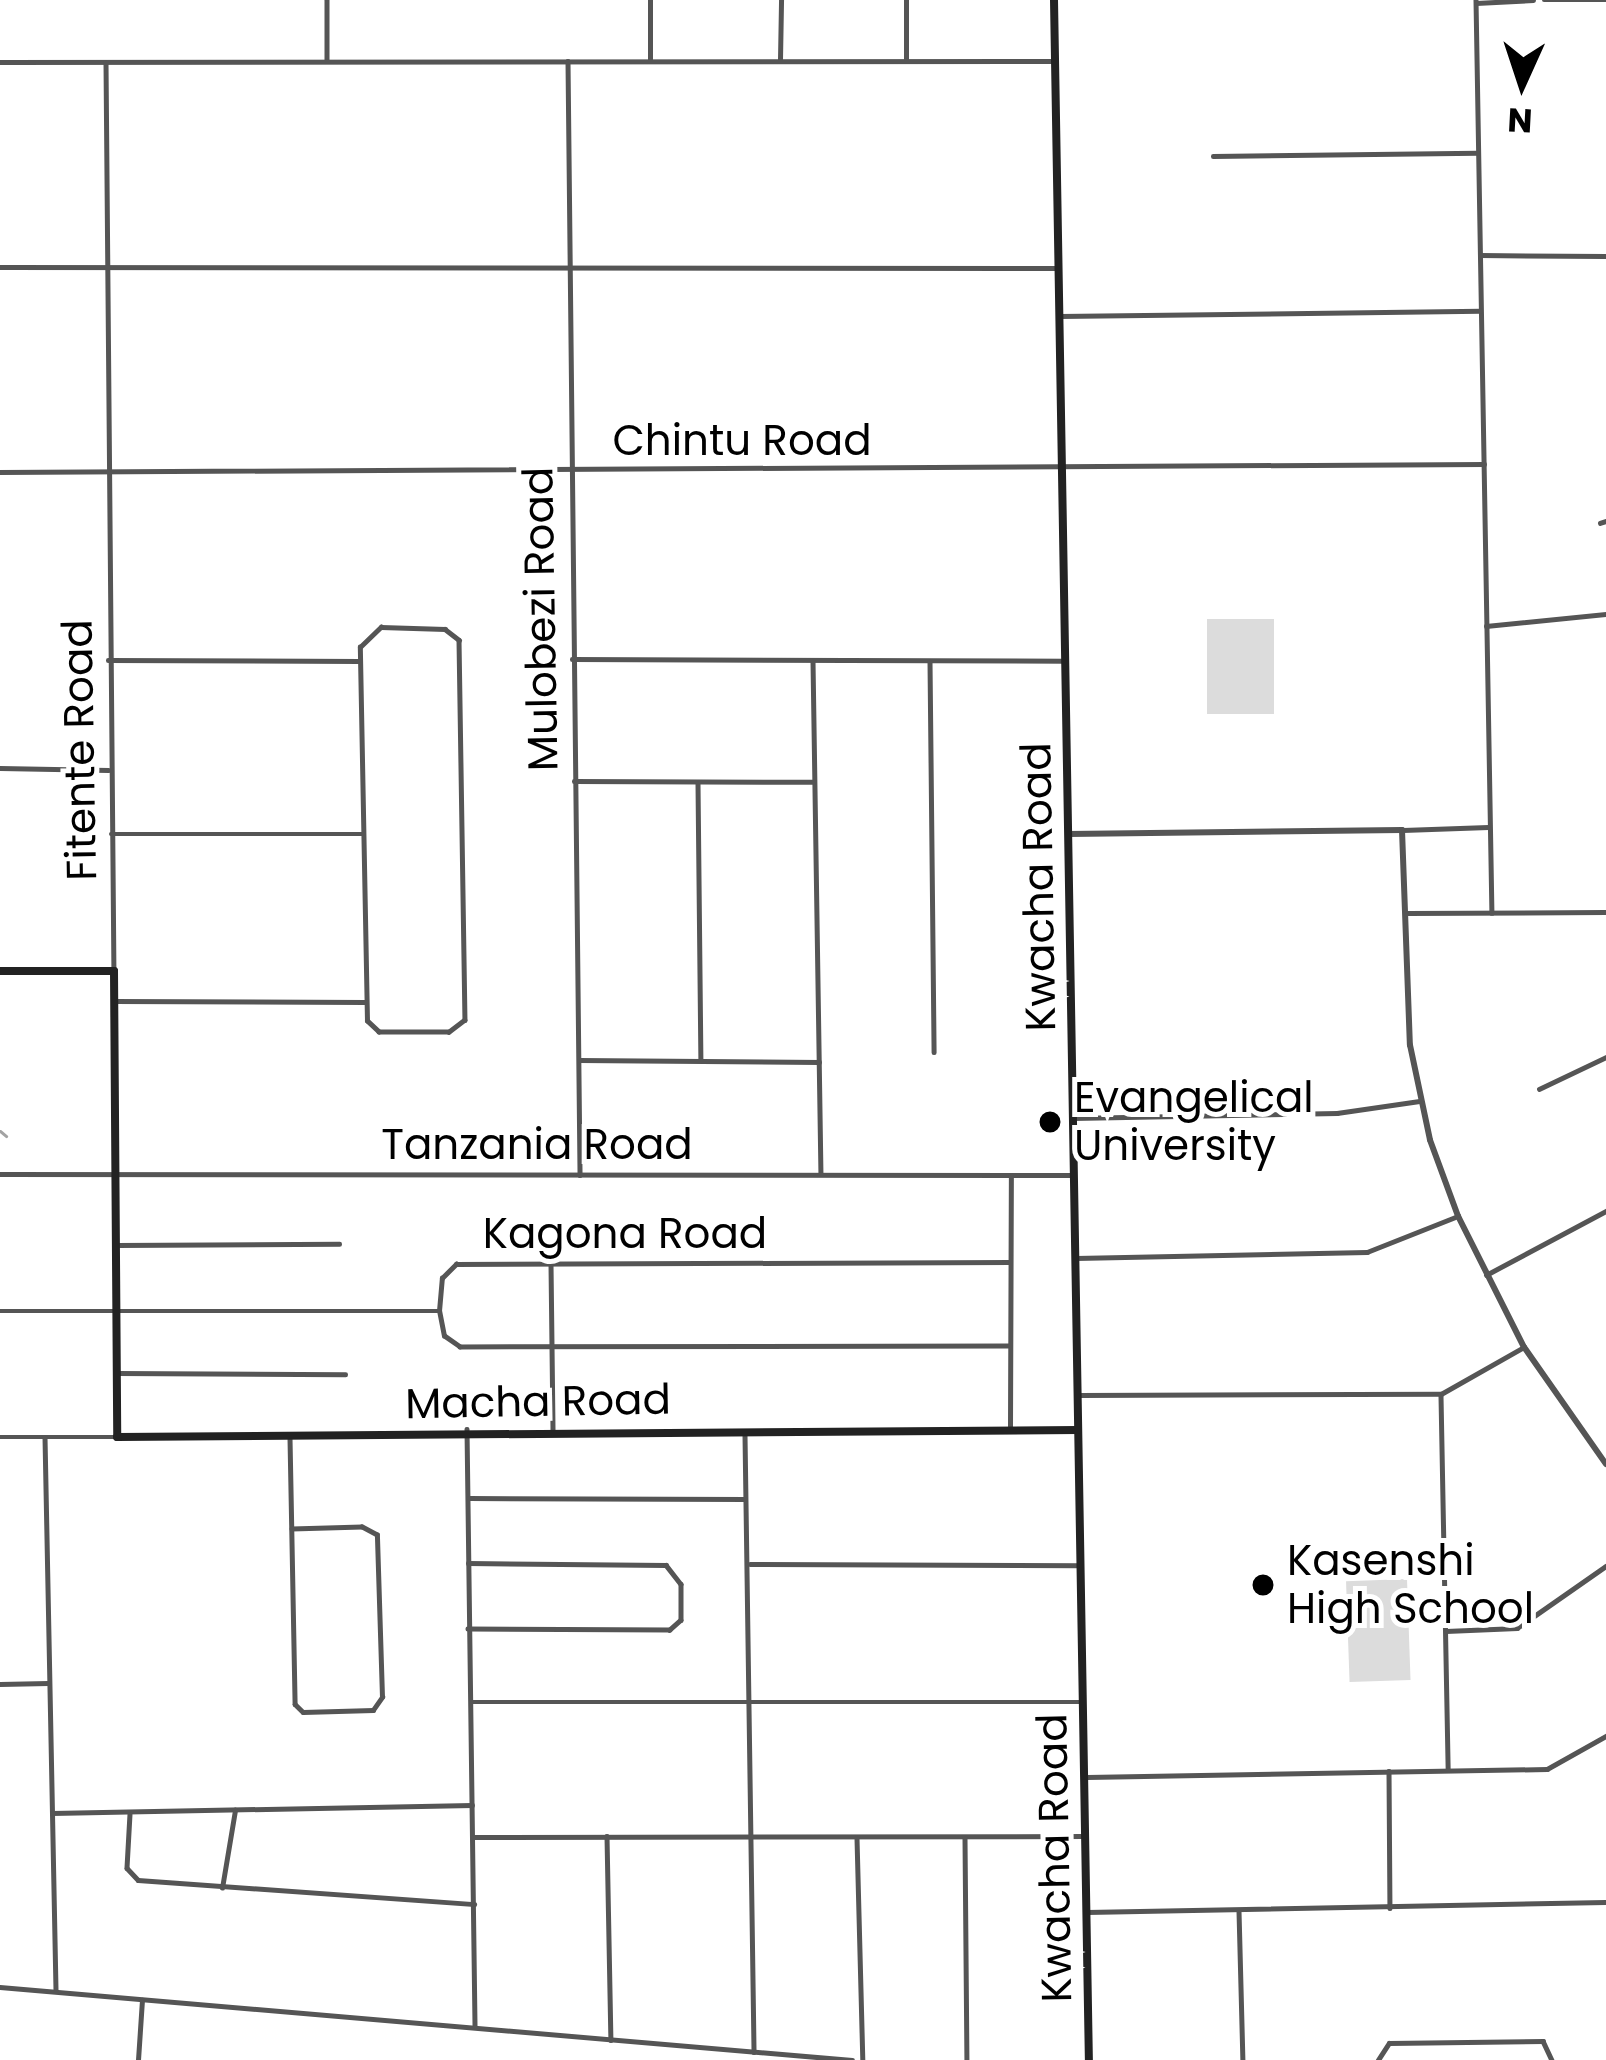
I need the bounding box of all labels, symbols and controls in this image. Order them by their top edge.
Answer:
north arrow [1462,24,1582,144]
text: N [1506,96,1534,145]
street label: Chintu Road [612,416,872,466]
street label: Mulobezi Road [513,466,569,772]
street label: Fitente Road [53,619,107,881]
street label: Kwacha Road [1011,742,1067,1032]
place label: Evangelical University [1074,1073,1314,1172]
marker: Evangelical University [1037,1109,1063,1135]
street label: Tanzania Road [381,1120,693,1170]
street label: Kagona Road [483,1209,767,1259]
street label: Macha Road [405,1374,671,1430]
place label: Kasenshi High School [1287,1536,1534,1634]
marker: Kasenshi High School [1250,1572,1276,1598]
street label: Kwacha Road [1027,1713,1083,2003]

